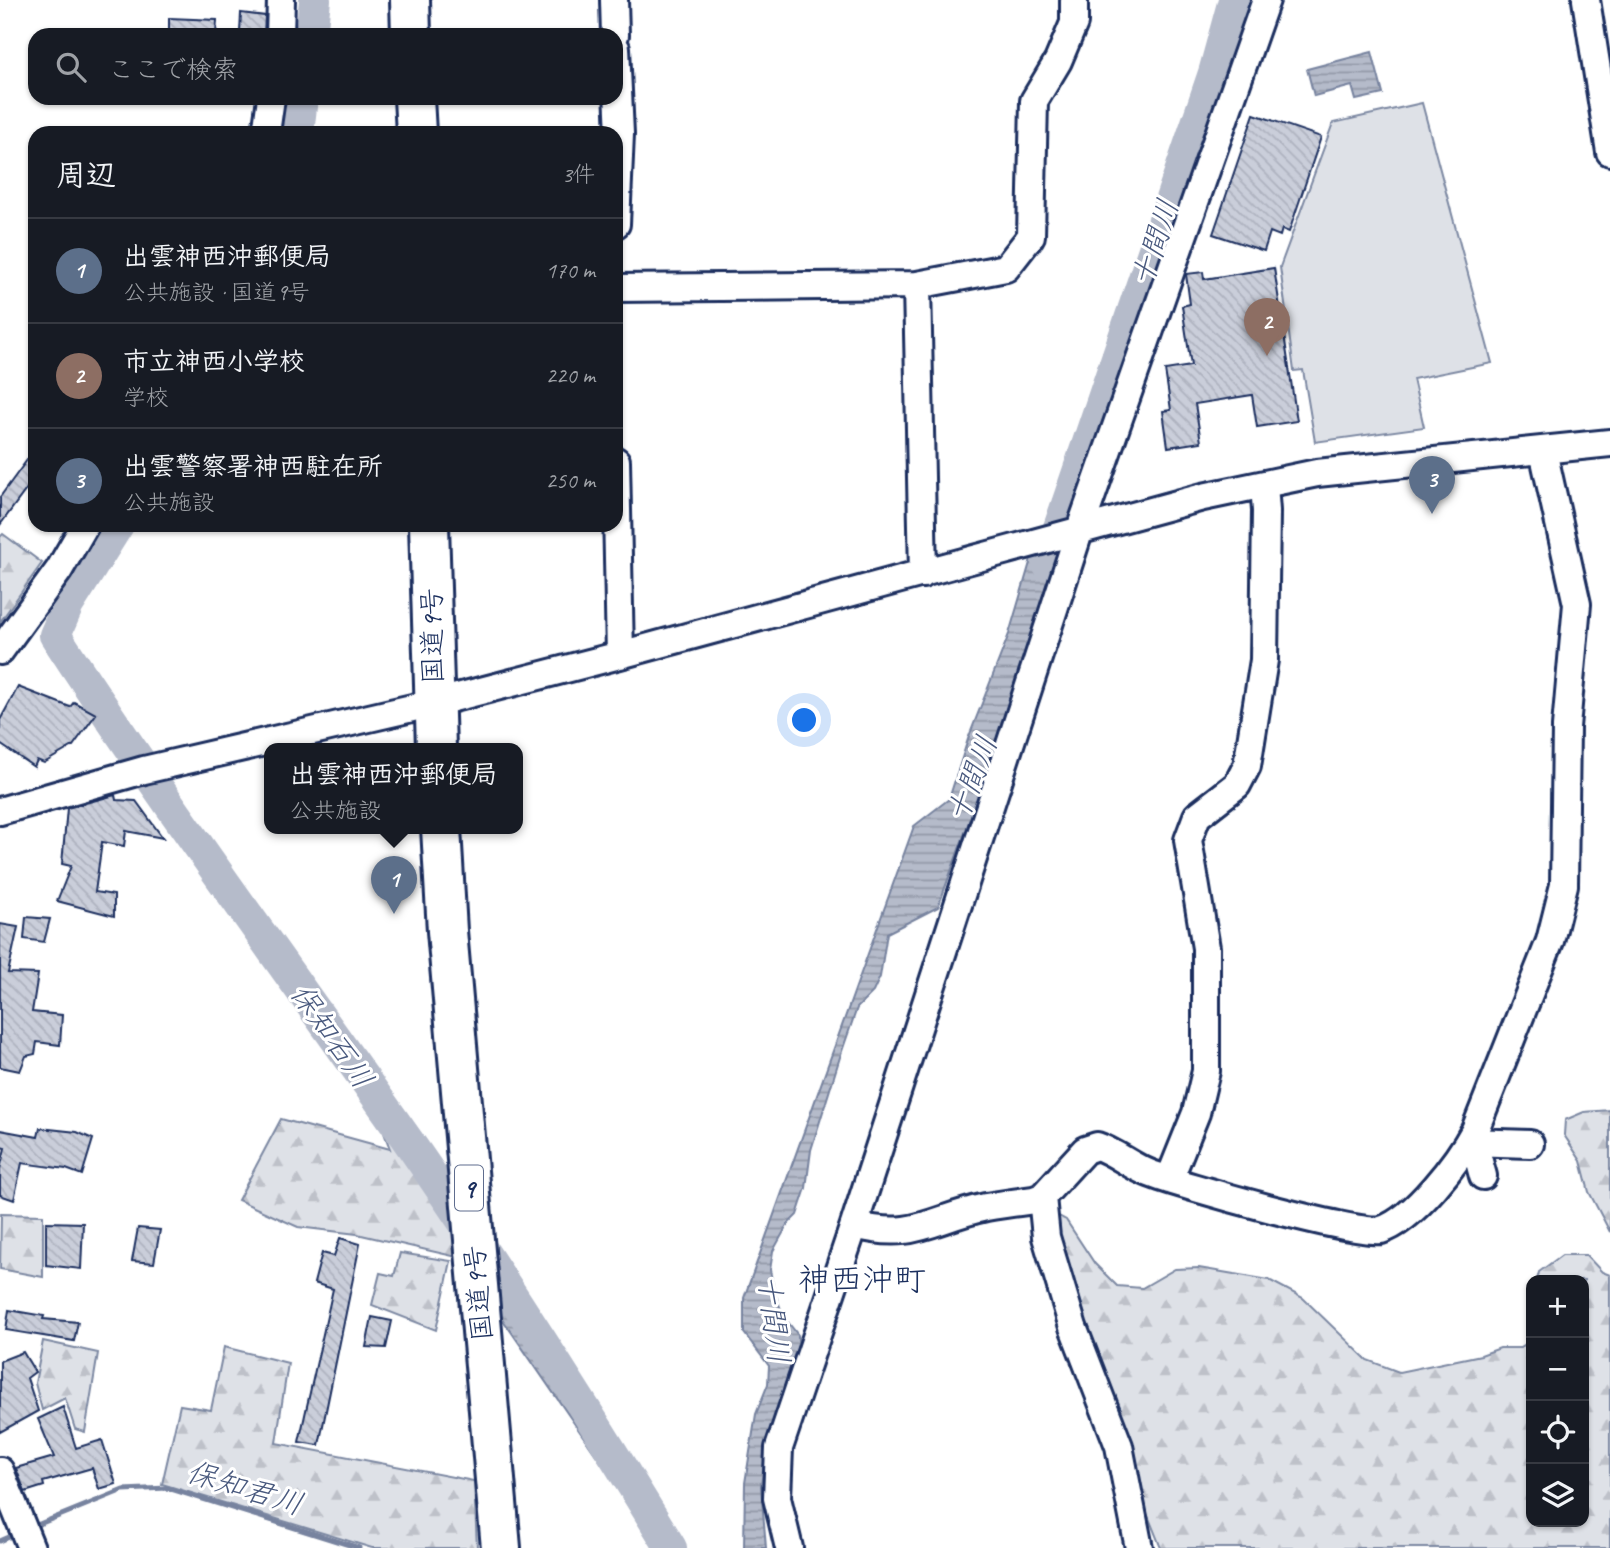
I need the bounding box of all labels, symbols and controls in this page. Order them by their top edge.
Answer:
search box [28,28,623,105]
icon: search [52,48,90,86]
text: ここで検索 [108,53,238,86]
text: 周辺 [56,156,116,194]
text: 3件 [562,160,595,189]
water label: 十間川 [1123,194,1187,292]
text: 出雲神西沖郵便局 [123,240,331,273]
text: 1 [74,256,84,285]
text: 170 m [546,256,595,285]
text: 公共施設 · 国道9号 [123,278,310,307]
pin: 2 [1244,298,1290,356]
text: 市立神西小学校 [123,345,305,378]
text: 2 [74,361,84,390]
text: 220 m [546,361,595,390]
text: 学校 [123,383,169,412]
text: 出雲警察署神西駐在所 [123,450,383,483]
pin: 3 [1409,456,1455,514]
text: 3 [74,466,84,495]
text: 250 m [546,466,595,495]
text: 公共施設 [123,488,215,517]
street label: 国道9号 [414,587,450,685]
your location [787,703,821,737]
water label: 十間川 [938,730,1006,828]
popup [264,743,523,834]
text: 出雲神西沖郵便局 [289,758,498,791]
text: 公共施設 [289,796,381,825]
pin: 1 [371,856,417,914]
water label: 保知石川 [282,976,382,1096]
road number: 9 [455,1166,483,1210]
street label: 国道9号 [456,1243,500,1343]
district label: 神西沖町 [798,1259,926,1300]
water label: 十間川 [750,1272,798,1366]
map controls [1526,1275,1589,1527]
button: + [1526,1275,1589,1338]
button: − [1526,1338,1589,1401]
button: locate [1526,1401,1589,1464]
water label: 保知君川 [182,1452,308,1524]
button: layers [1526,1464,1589,1527]

